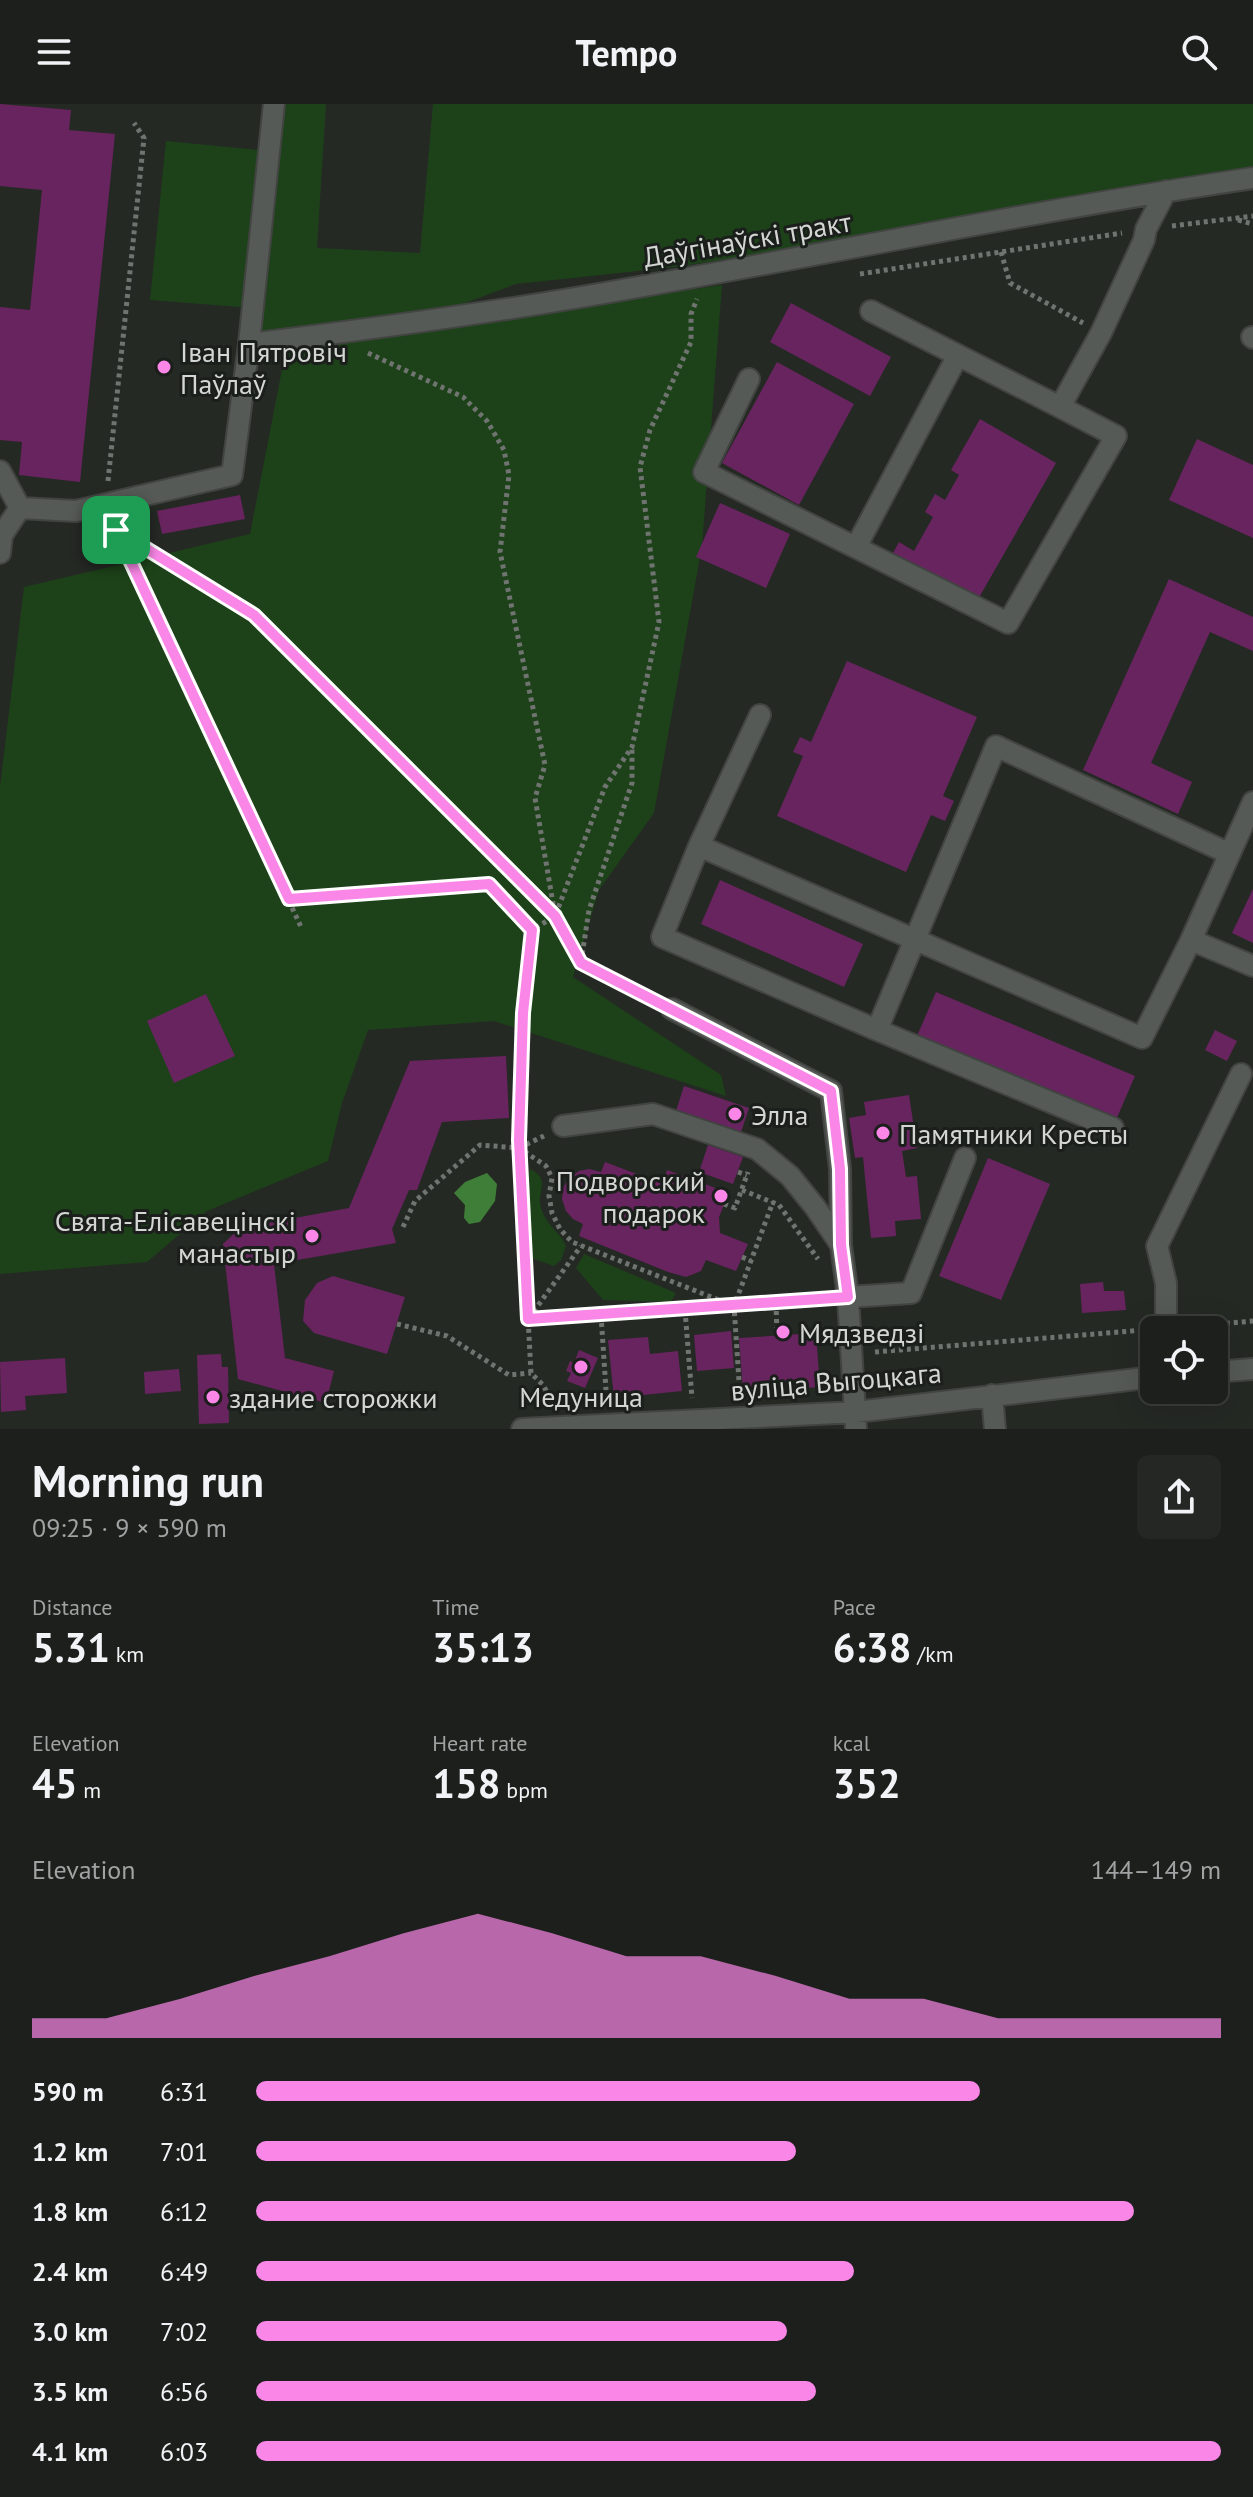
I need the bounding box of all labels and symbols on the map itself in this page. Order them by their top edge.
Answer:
street label: Даўгінаўскі тракт [640,202,855,275]
place label: Іван Пятровіч Паўлаў [180,333,347,402]
marker: Іван Пятровіч Паўлаў [155,358,173,376]
pin [82,496,150,564]
place label: Элла [751,1096,808,1133]
marker: Элла [726,1105,744,1123]
place label: Памятники Кресты [899,1115,1128,1152]
marker: Памятники Кресты [874,1124,892,1142]
place label: Подворский подарок [556,1162,706,1231]
marker: Подворский подарок [712,1187,730,1205]
place label: Свята-Елісавецінскі манастыр [55,1202,296,1271]
marker: Свята-Елісавецінскі манастыр [303,1227,321,1245]
place label: Мядзведзі [799,1314,925,1351]
marker: Мядзведзі [774,1323,792,1341]
street label: вуліца Выгоцкага [729,1353,943,1409]
marker: Медуница [572,1358,590,1376]
place label: Медуница [519,1378,643,1415]
place label: здание сторожки [229,1379,438,1416]
marker: здание сторожки [204,1388,222,1406]

